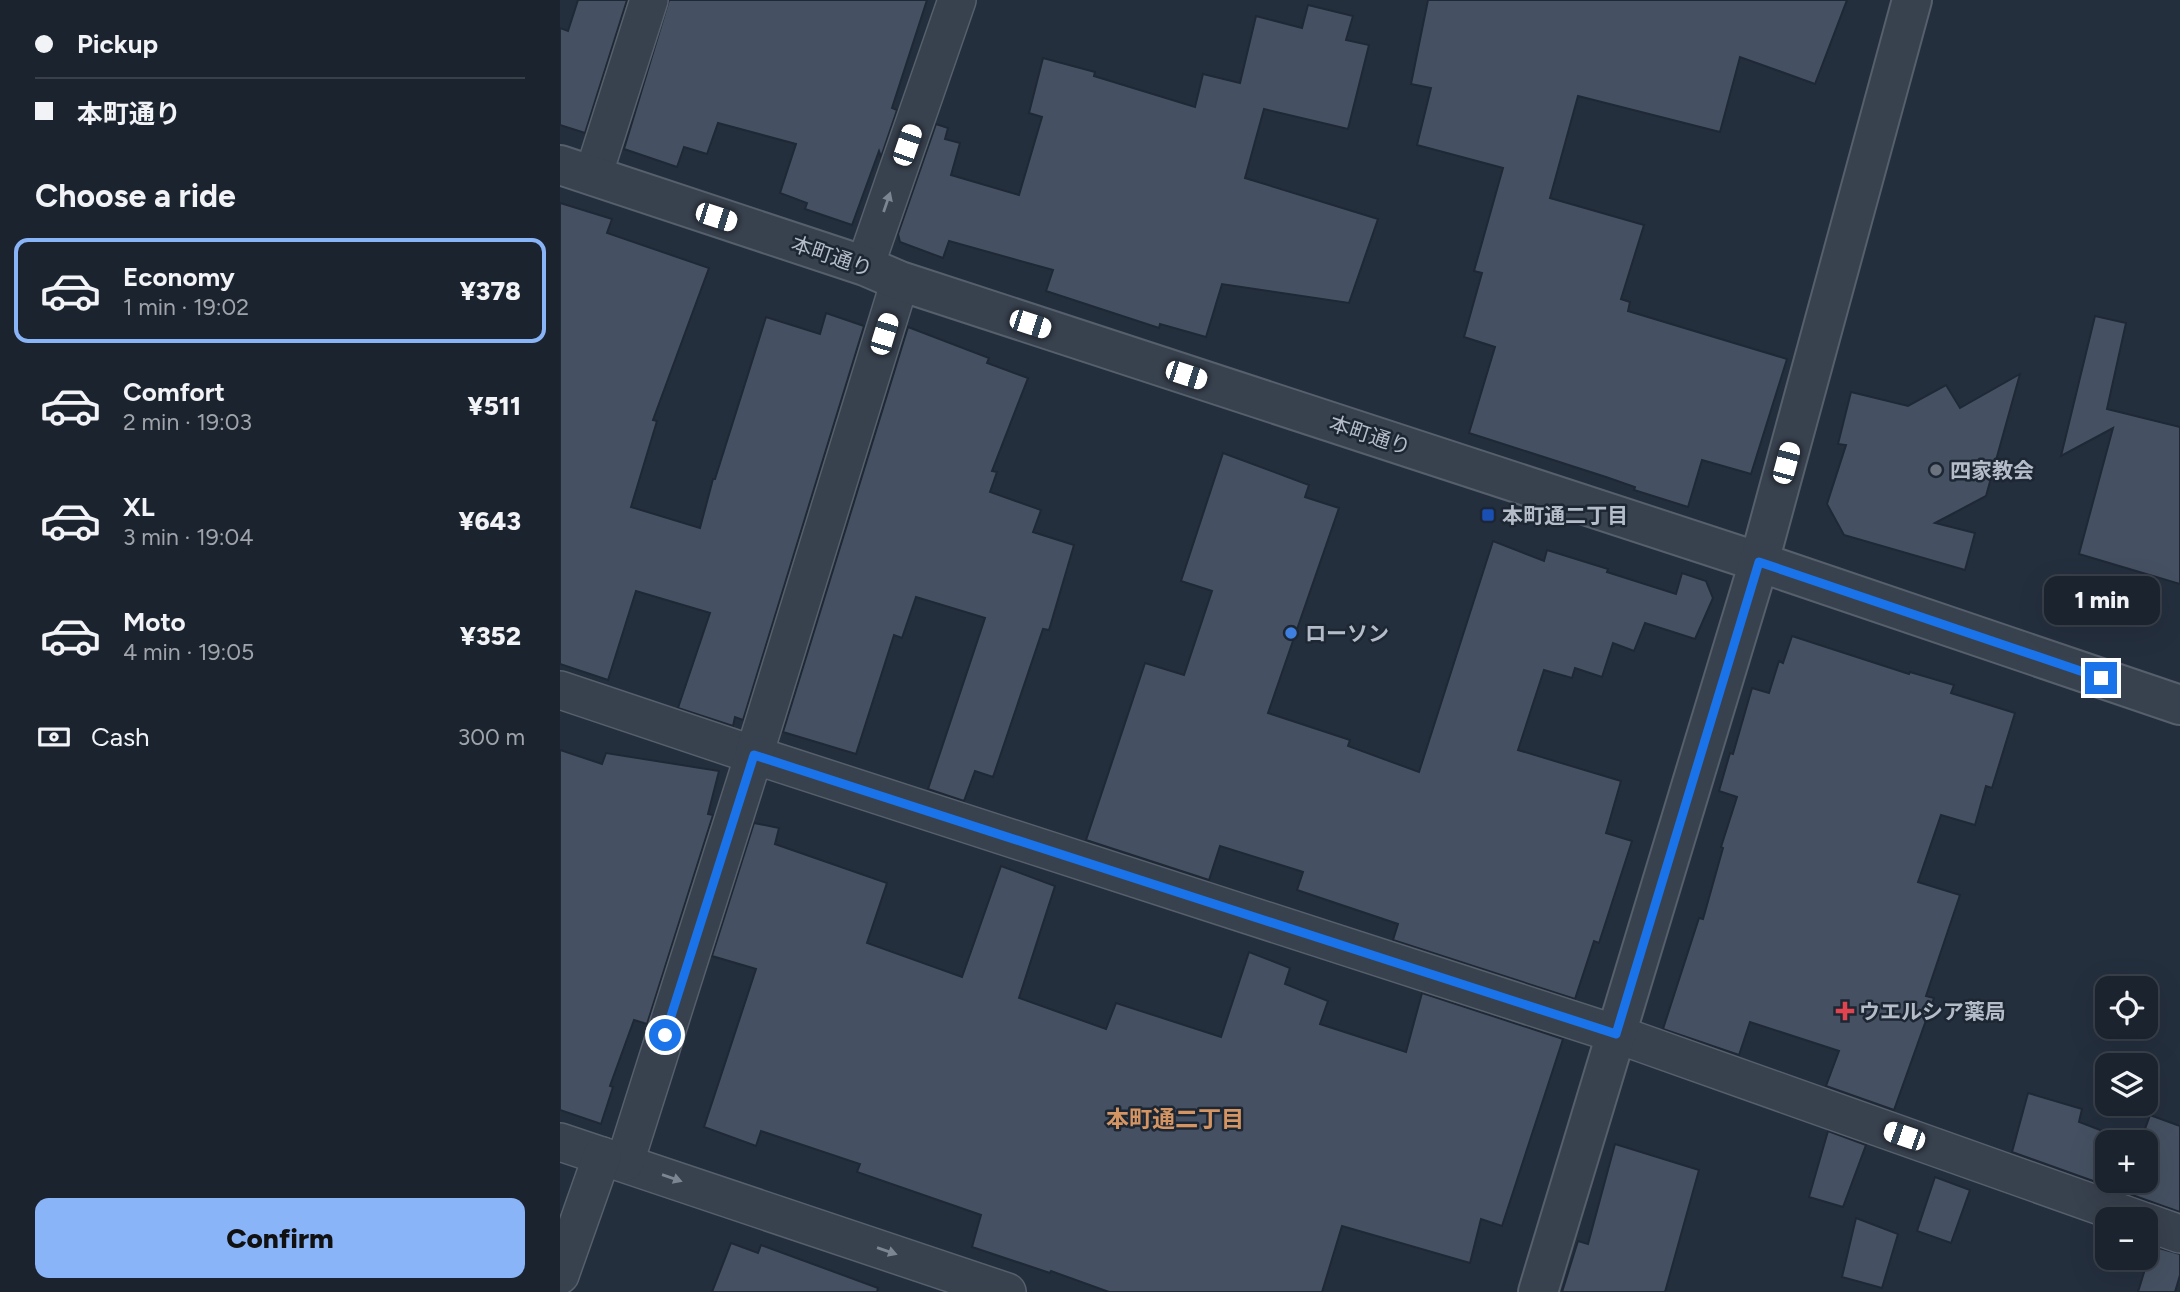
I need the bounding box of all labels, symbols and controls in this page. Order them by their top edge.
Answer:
text: Pickup [77,28,158,60]
text: 本町通り [77,98,181,130]
car [891,122,924,168]
text: Choose a ride [35,177,236,215]
one-way arrow [882,191,893,212]
car [693,201,740,233]
street label: 本町通り [788,231,876,281]
icon: car [39,259,102,322]
text: Economy [123,261,235,293]
text: ¥378 [460,275,521,307]
text: 1 min · 19:02 [123,293,249,321]
car [1007,308,1054,340]
car [868,311,901,357]
car [1163,359,1210,391]
icon: car [39,374,102,437]
text: Comfort [123,376,225,408]
text: ¥511 [468,390,521,422]
text: 2 min · 19:03 [123,408,252,436]
street label: 本町通り [1326,410,1414,460]
car [1771,440,1802,486]
place label: 四家教会 [1950,458,2034,483]
marker: 四家教会 [1928,462,1944,478]
icon: car [39,489,102,552]
text: XL [123,491,155,523]
place label: 本町通二丁目 [1502,503,1628,528]
text: ¥643 [458,505,521,537]
marker: 本町通二丁目 [1480,507,1496,523]
text: 3 min · 19:04 [123,523,254,551]
callout: 1 min [2043,576,2159,626]
text: 1 min [2075,586,2129,614]
icon: car [39,604,102,667]
text: Moto [123,606,186,638]
text: ¥352 [460,620,521,652]
place label: ローソン [1305,621,1389,646]
marker: ローソン [1283,625,1299,641]
text: 4 min · 19:05 [123,638,254,666]
route end [2085,662,2117,694]
icon: cash [35,718,73,756]
text: Cash [91,721,150,753]
text: 300 m [458,723,525,751]
map controls [2095,976,2158,1270]
button: locate [2095,976,2158,1039]
place label: ウエルシア薬局 [1859,999,2006,1024]
marker: ウエルシア薬局 [1837,1003,1853,1019]
route start [649,1019,681,1051]
button: layers [2095,1053,2158,1116]
district label: 本町通二丁目 [1106,1105,1244,1133]
car [1881,1119,1928,1153]
button: + [2095,1130,2158,1193]
one-way arrow [661,1173,682,1184]
button: Confirm [35,1198,525,1278]
button: − [2095,1207,2158,1270]
one-way arrow [876,1246,897,1257]

